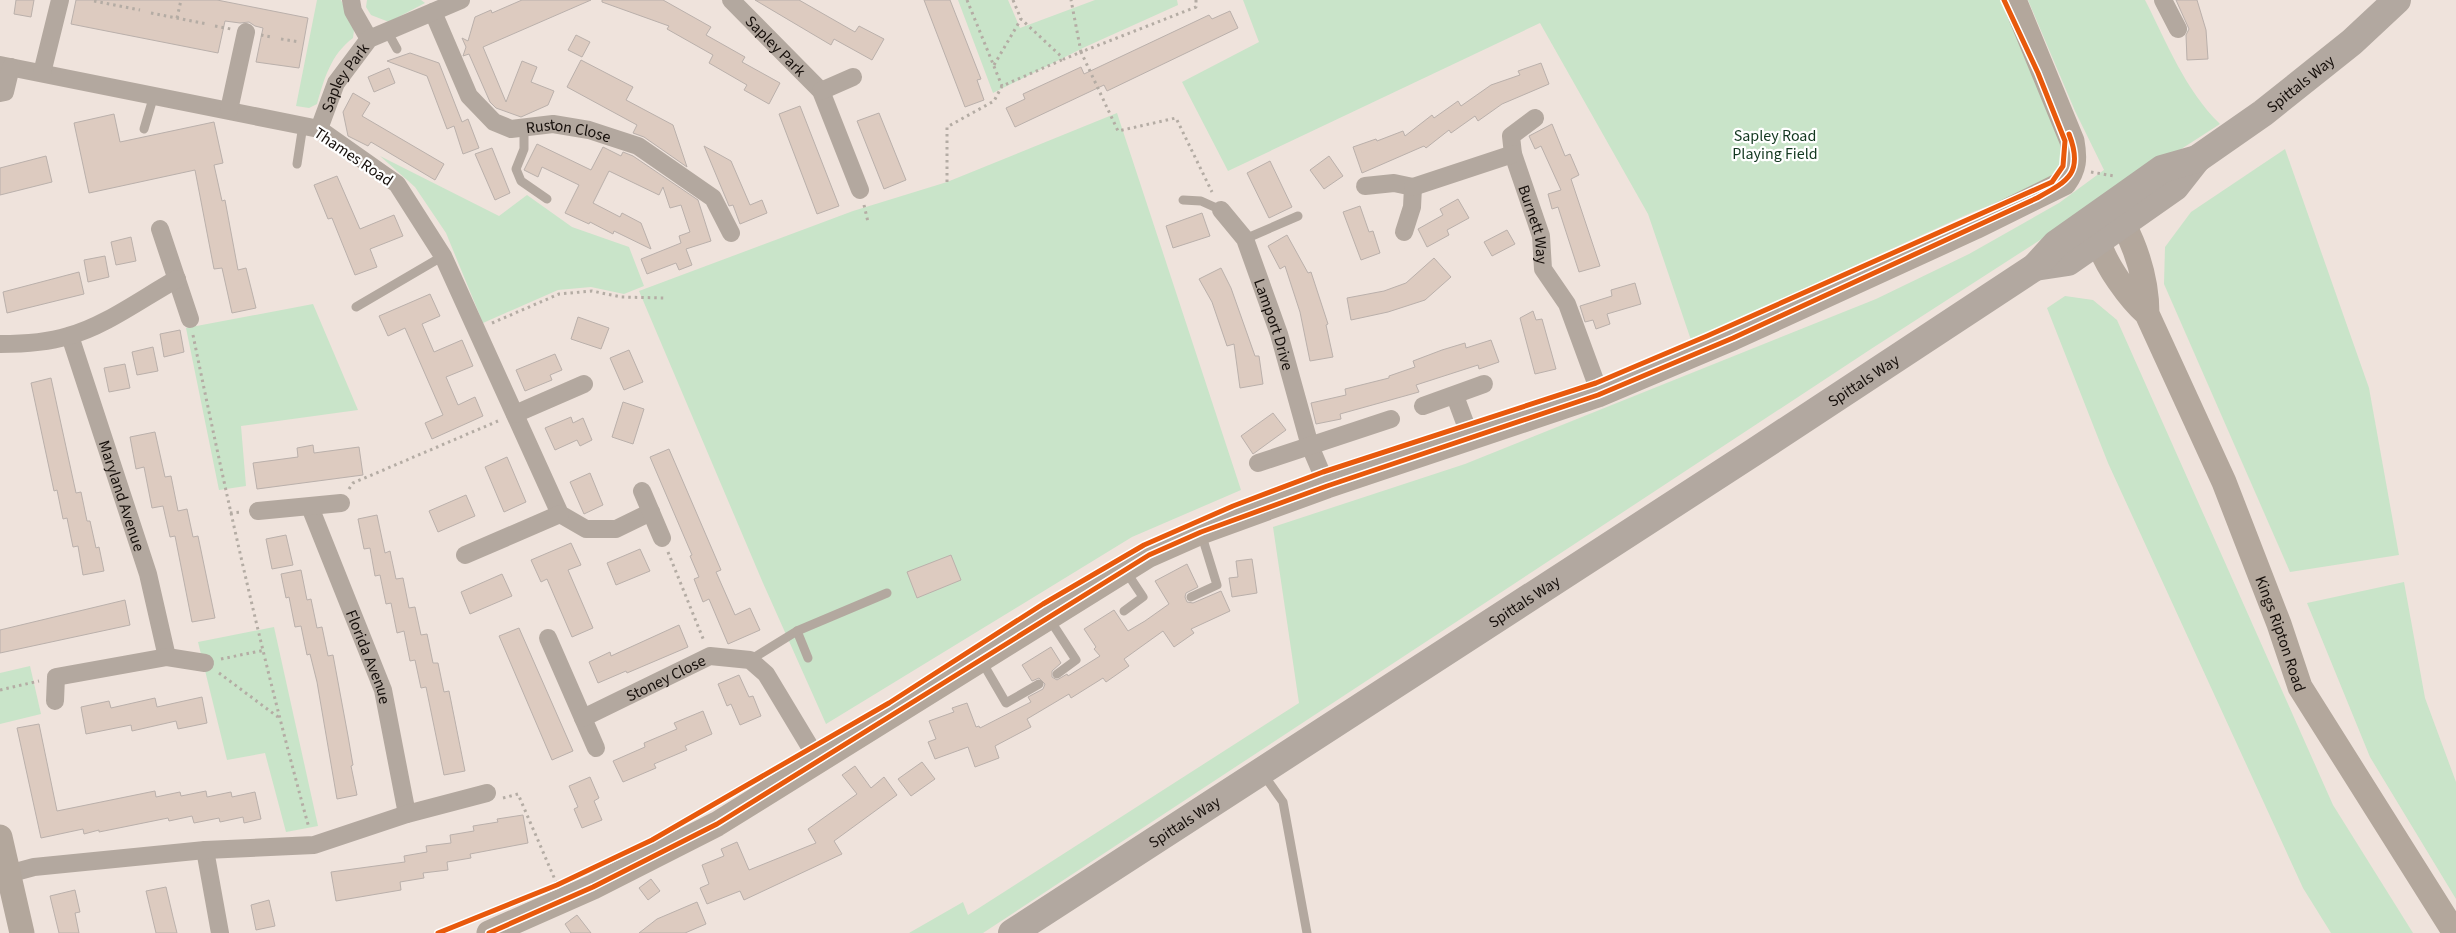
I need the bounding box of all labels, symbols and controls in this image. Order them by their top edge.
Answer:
street label: Sapley Park [740,11,811,82]
street label: Sapley Park [316,38,375,115]
street label: Spittals Way [2262,50,2340,118]
street label: Ruston Close [525,114,614,148]
street label: Thames Road [310,122,397,191]
park label: Sapley Road Playing Field [1732,125,1818,165]
street label: Burnett Way [1512,182,1553,265]
street label: Lamport Drive [1248,276,1299,373]
street label: Spittals Way [1824,349,1904,413]
street label: Maryland Avenue [93,438,150,554]
street label: Spittals Way [1484,570,1565,633]
street label: Kings Ripton Road [2249,573,2311,695]
street label: Florida Avenue [340,607,395,706]
street label: Stoney Close [623,650,710,707]
street label: Spittals Way [1144,791,1225,854]

